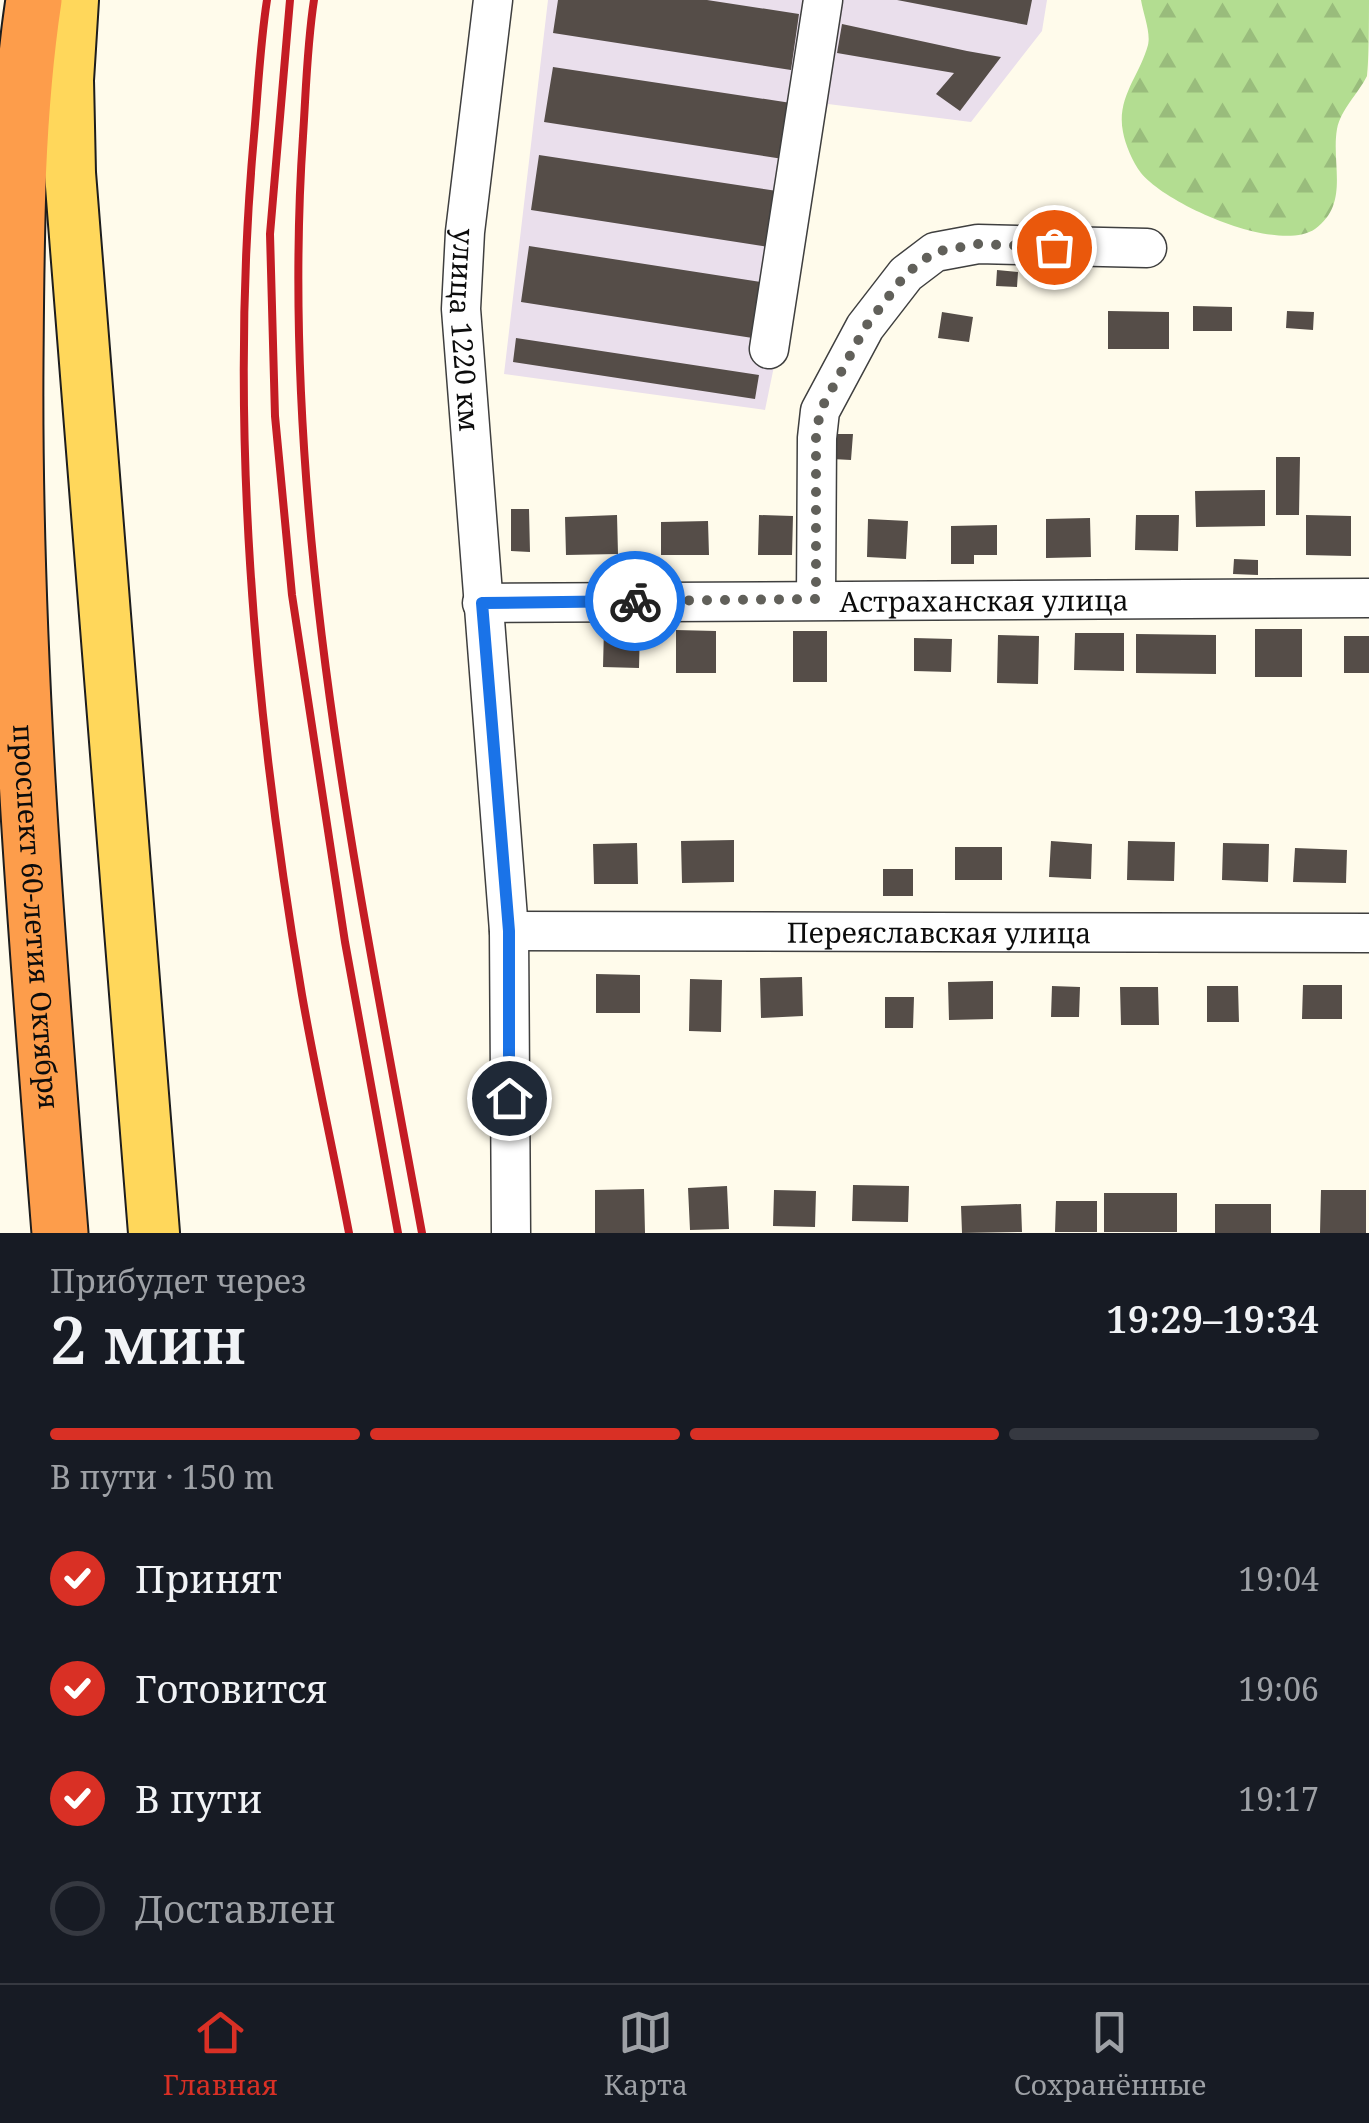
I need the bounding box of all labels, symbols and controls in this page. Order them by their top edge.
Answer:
pin [1012,205,1097,290]
icon: bag [1027,220,1082,275]
street label: улица 1220 км [442,228,489,433]
courier [585,551,685,651]
icon: bike [608,574,663,629]
street label: Астраханская улица [839,580,1129,620]
street label: проспект 60-летия Октября [5,723,69,1111]
street label: Переяславская улица [787,913,1091,951]
pin [467,1056,552,1141]
icon: home [482,1071,537,1126]
text: Прибудет через [50,1259,306,1302]
text: 19:29–19:34 [1106,1292,1319,1344]
text: 2 мин [50,1295,246,1383]
text: В пути · 150 m [50,1455,274,1498]
icon: check [50,1551,105,1606]
text: Принят [135,1552,282,1604]
text: 19:04 [1238,1557,1319,1600]
icon: check [50,1661,105,1716]
text: Готовится [135,1662,328,1714]
text: 19:06 [1238,1667,1319,1710]
icon: check [50,1771,105,1826]
text: В пути [135,1772,262,1824]
text: 19:17 [1238,1777,1319,1820]
text: Доставлен [135,1882,336,1934]
tab: Главная [163,2005,278,2103]
tab: Карта [604,2005,688,2103]
tab: Сохранённые [1014,2005,1206,2103]

